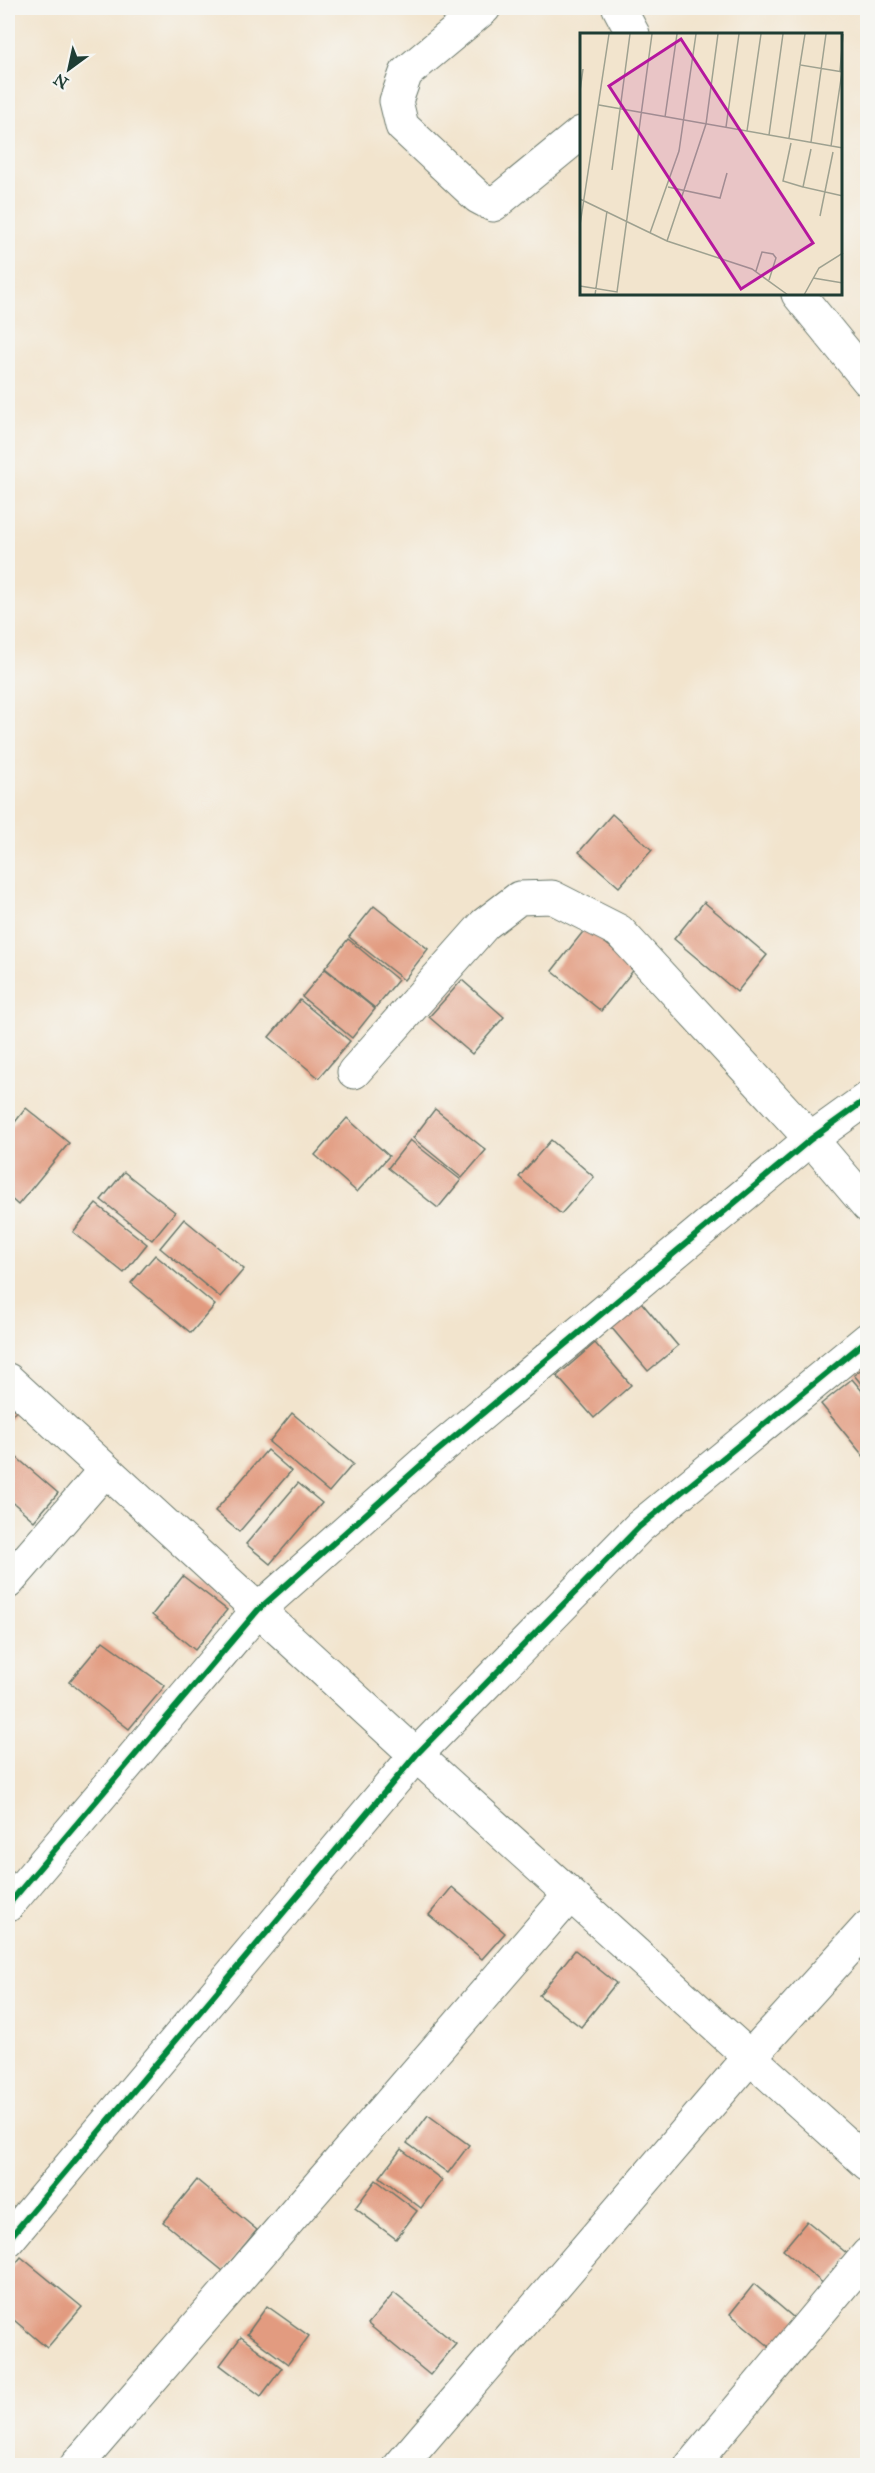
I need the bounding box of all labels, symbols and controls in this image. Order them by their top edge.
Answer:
inset map [580,33,842,296]
north arrow [39,39,99,99]
text: N [50,69,72,93]

